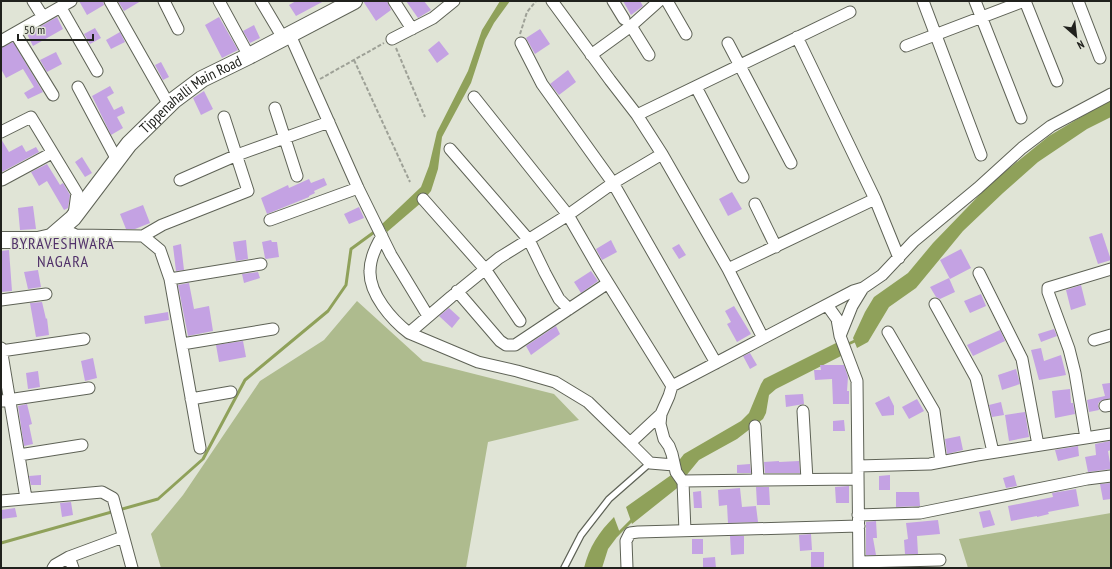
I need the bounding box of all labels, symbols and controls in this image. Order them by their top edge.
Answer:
scale bar [18,16,93,42]
north arrow [1056,16,1096,56]
text: 50 m [24,22,45,37]
text: N [1075,37,1087,52]
street label: Tippenahalli Main Road [135,51,245,137]
district label: BYRAVESHWARA NAGARA [11,233,115,271]

